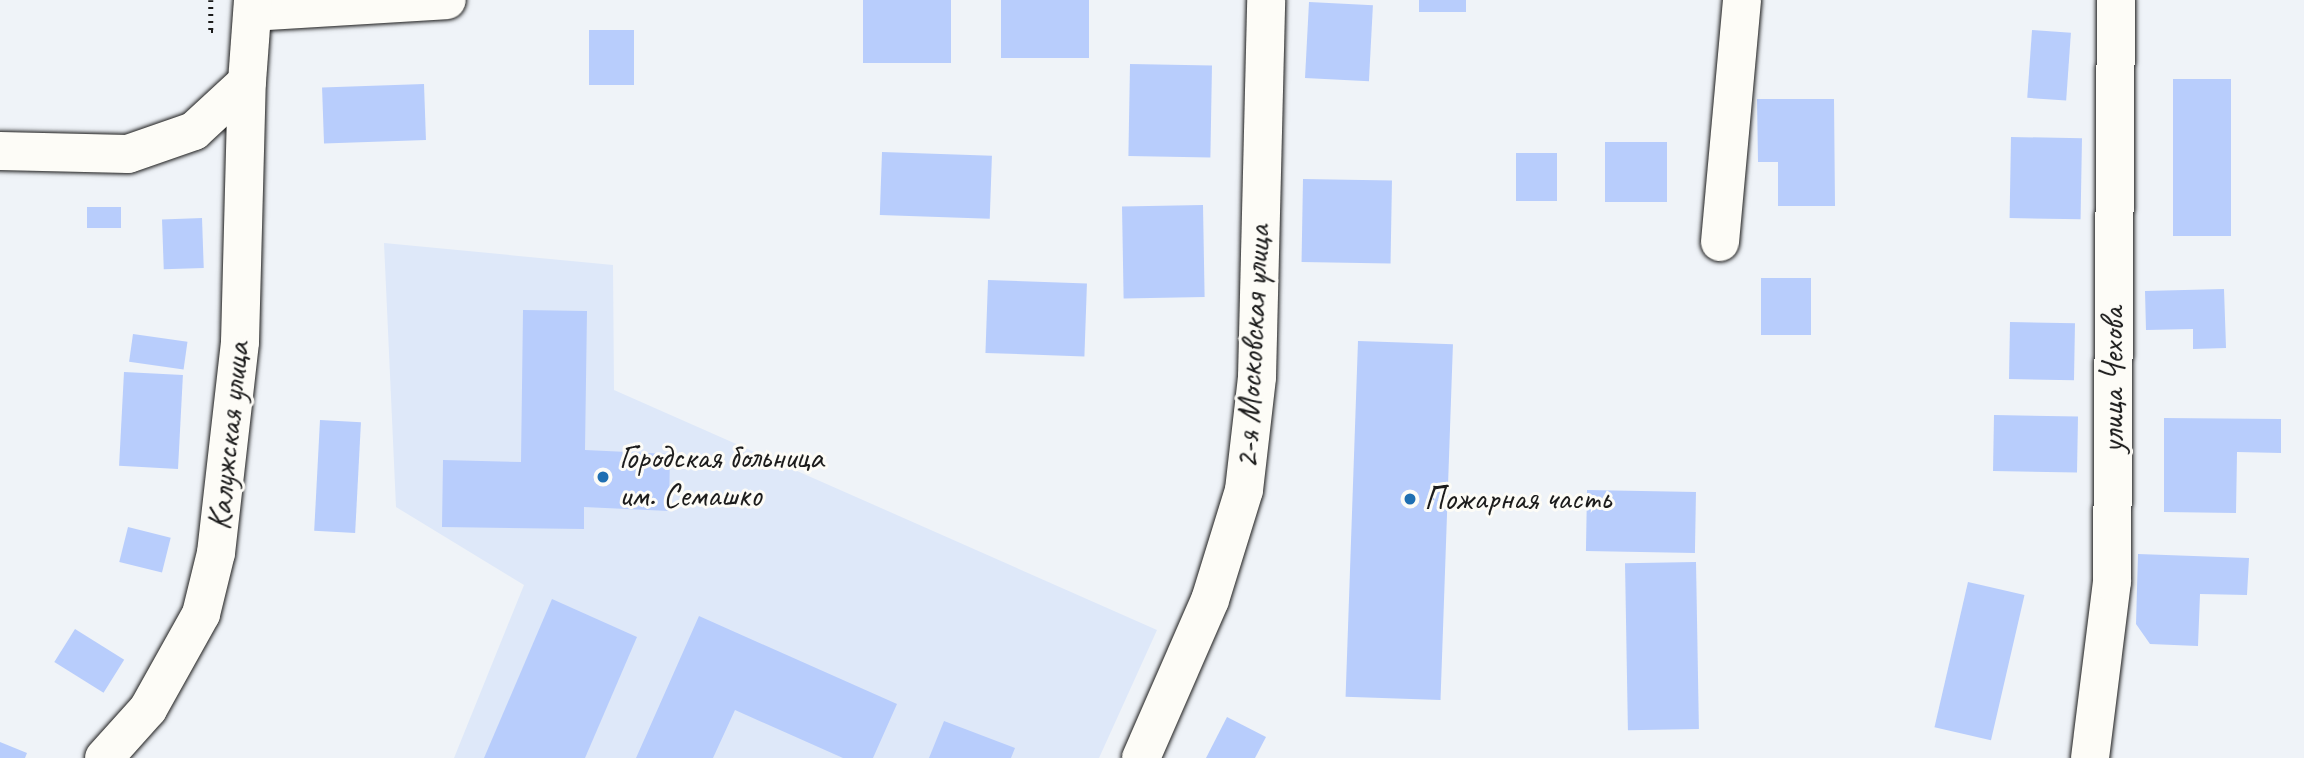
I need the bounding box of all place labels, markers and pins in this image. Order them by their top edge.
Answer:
place label: Городская больница им. Семашко [619,438,825,516]
marker: Городская больница им. Семашко [593,467,613,487]
place label: Пожарная часть [1424,479,1612,519]
marker: Пожарная часть [1402,491,1418,507]

